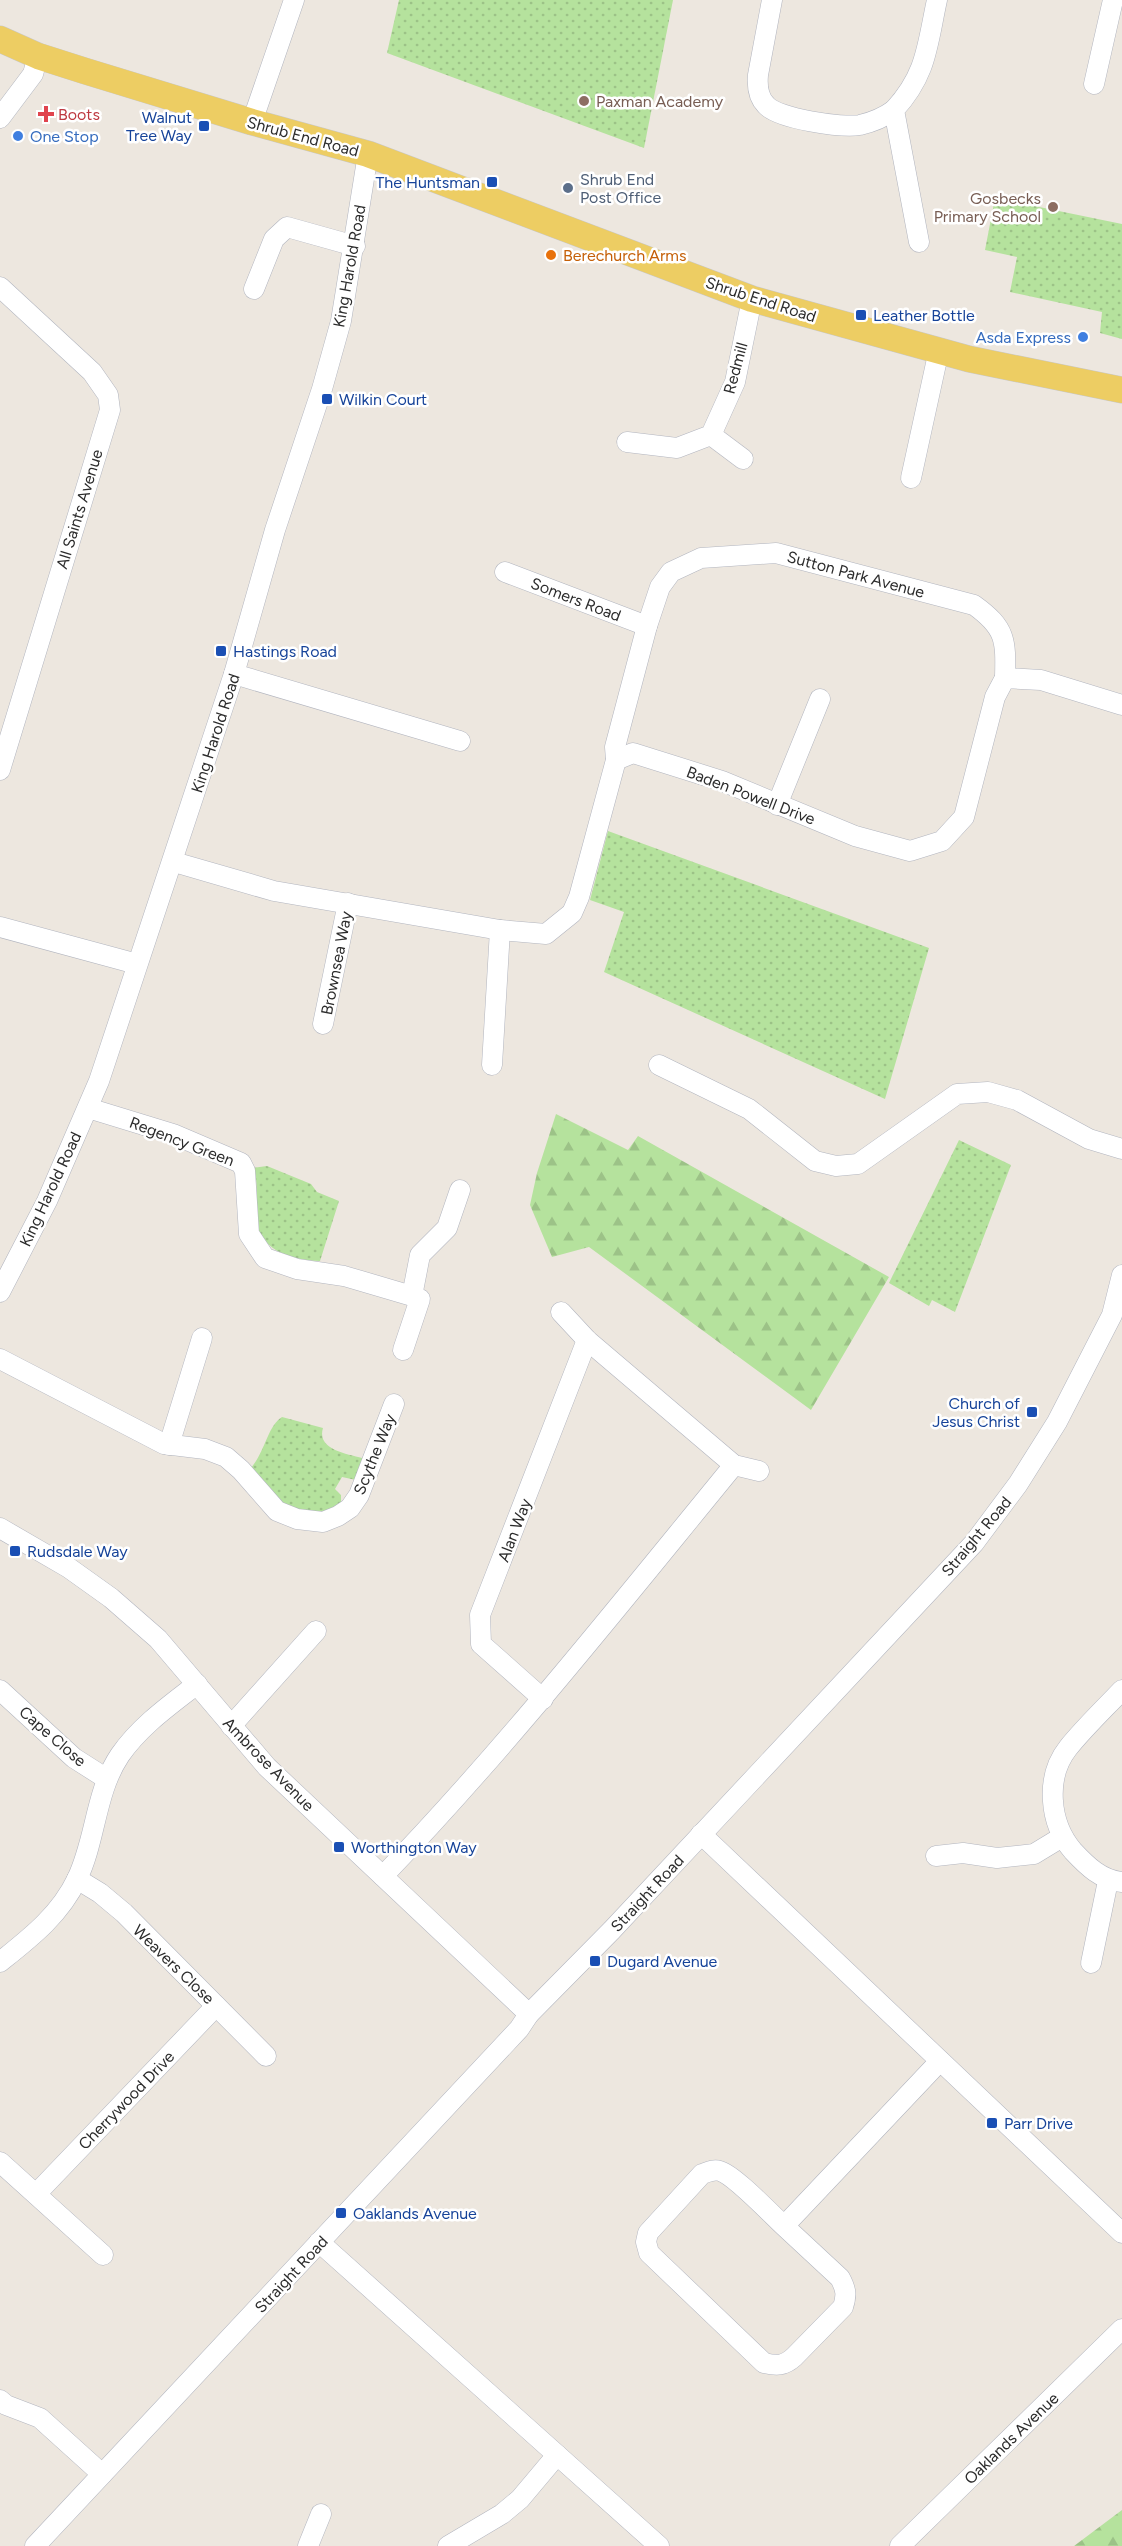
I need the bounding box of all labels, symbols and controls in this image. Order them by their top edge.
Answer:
place label: Paxman Academy [596,92,724,111]
marker: Paxman Academy [577,94,591,108]
place label: Boots [58,105,100,124]
marker: Boots [39,107,53,121]
place label: Walnut Tree Way [126,108,193,145]
street label: Shrub End Road [245,112,361,161]
marker: Walnut Tree Way [197,119,211,133]
place label: One Stop [30,127,99,146]
marker: One Stop [11,129,25,143]
place label: Shrub End Post Office [580,170,661,207]
place label: The Huntsman [375,173,480,192]
marker: The Huntsman [485,175,499,189]
marker: Shrub End Post Office [561,181,575,195]
place label: Gosbecks Primary School [934,189,1041,226]
marker: Gosbecks Primary School [1046,200,1060,214]
street label: King Harold Road [329,203,370,329]
place label: Berechurch Arms [563,246,686,265]
marker: Berechurch Arms [544,248,558,262]
street label: Shrub End Road [703,273,818,326]
place label: Leather Bottle [873,306,975,325]
marker: Leather Bottle [854,308,868,322]
place label: Asda Express [976,328,1071,347]
marker: Asda Express [1076,330,1090,344]
street label: Redmill [720,340,751,396]
place label: Wilkin Court [339,390,427,409]
marker: Wilkin Court [320,392,334,406]
street label: All Saints Avenue [52,447,107,571]
street label: Sutton Park Avenue [785,547,927,602]
street label: Somers Road [528,574,624,625]
place label: Hastings Road [233,642,337,661]
marker: Hastings Road [214,644,228,658]
street label: King Harold Road [187,671,244,795]
street label: Baden Powell Drive [684,762,818,829]
street label: Brownsea Way [317,909,356,1017]
street label: Regency Green [127,1113,237,1170]
street label: King Harold Road [16,1129,85,1250]
place label: Church of Jesus Christ [932,1394,1020,1431]
marker: Church of Jesus Christ [1025,1405,1039,1419]
street label: Scythe Way [350,1410,400,1497]
street label: Straight Road [938,1493,1015,1580]
street label: Alan Way [494,1495,535,1565]
place label: Rudsdale Way [27,1542,128,1561]
marker: Rudsdale Way [8,1544,22,1558]
street label: Cape Close [15,1702,90,1771]
street label: Ambrose Avenue [219,1714,318,1815]
place label: Worthington Way [351,1838,477,1857]
marker: Worthington Way [332,1840,346,1854]
street label: Straight Road [607,1851,688,1936]
street label: Weavers Close [129,1921,218,2008]
place label: Dugard Avenue [607,1952,718,1971]
marker: Dugard Avenue [588,1954,602,1968]
street label: Cherrywood Drive [74,2047,178,2154]
place label: Parr Drive [1004,2114,1073,2133]
marker: Parr Drive [985,2116,999,2130]
place label: Oaklands Avenue [353,2204,477,2223]
marker: Oaklands Avenue [334,2206,348,2220]
street label: Straight Road [251,2232,332,2317]
street label: Oaklands Avenue [960,2388,1063,2488]

